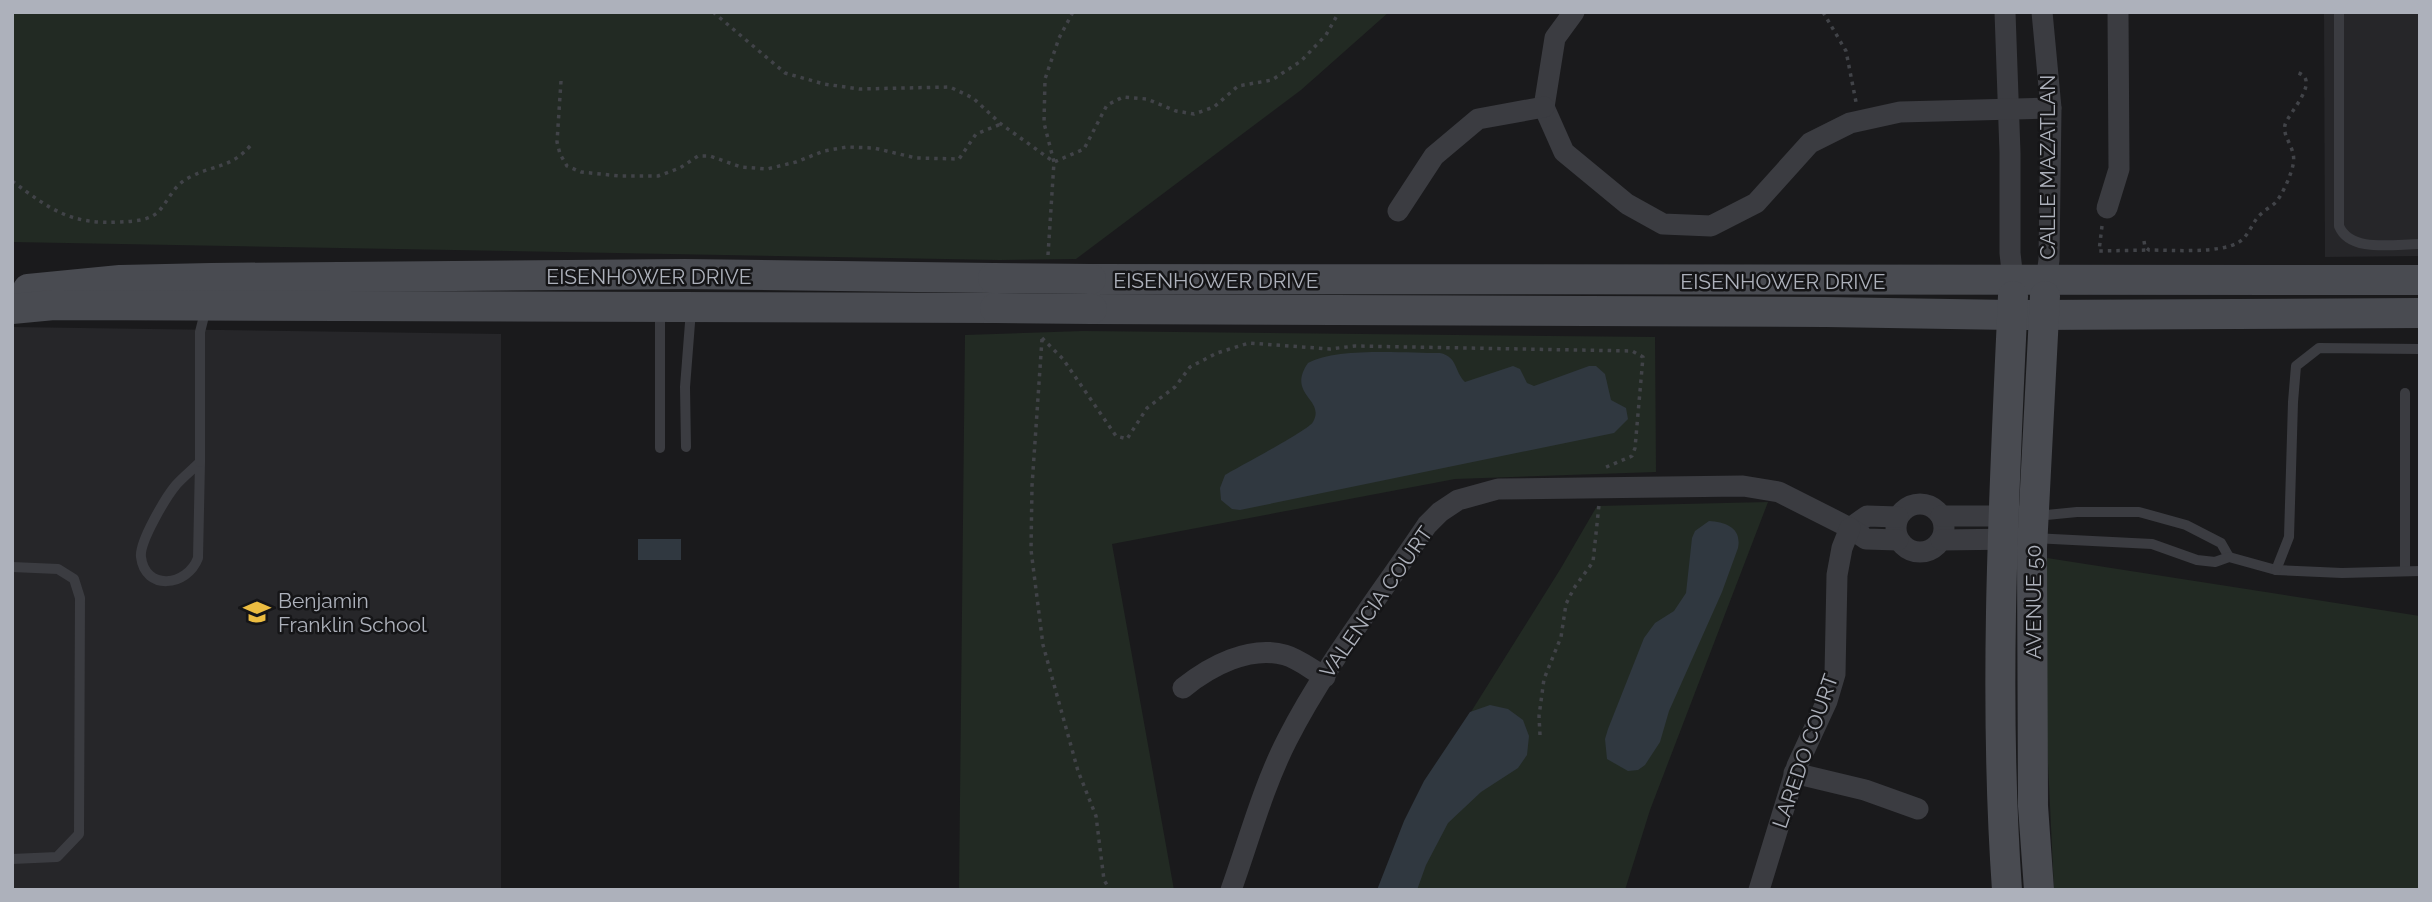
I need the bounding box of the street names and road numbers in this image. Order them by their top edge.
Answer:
street label: CALLE MAZATLAN [2035,74,2060,260]
street label: EISENHOWER DRIVE [546,264,752,289]
street label: EISENHOWER DRIVE [1113,268,1319,293]
street label: EISENHOWER DRIVE [1680,269,1886,294]
street label: VALENCIA COURT [1314,521,1438,683]
street label: AVENUE 50 [2021,545,2046,659]
street label: LAREDO COURT [1767,670,1843,831]

